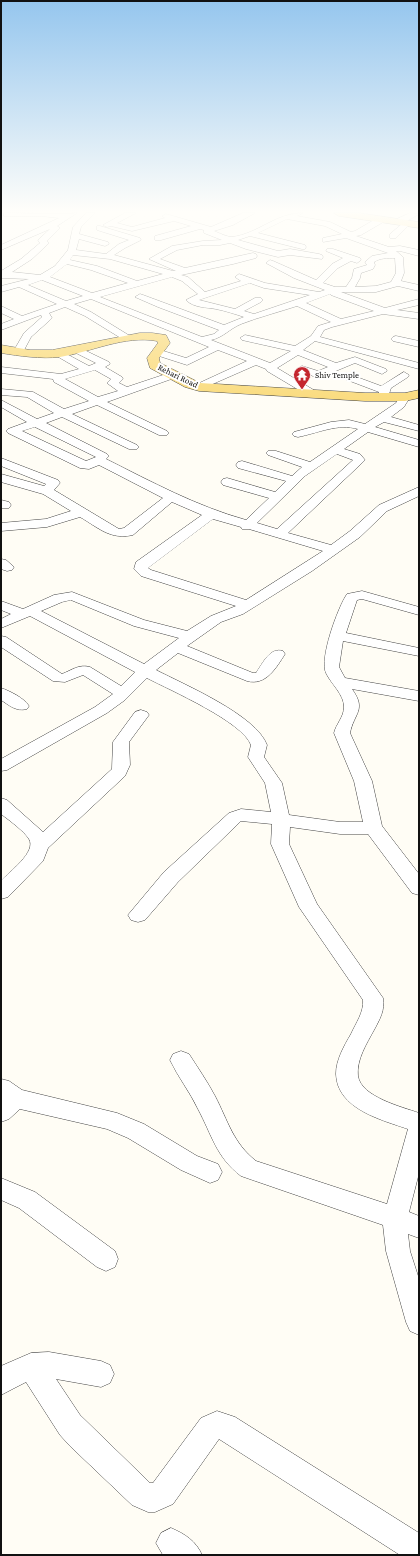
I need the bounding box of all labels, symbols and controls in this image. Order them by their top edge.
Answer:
street label: Rehari Road [156,362,200,390]
temple icon: Shiv Temple [292,365,312,390]
place label: Shiv Temple [315,370,359,380]

